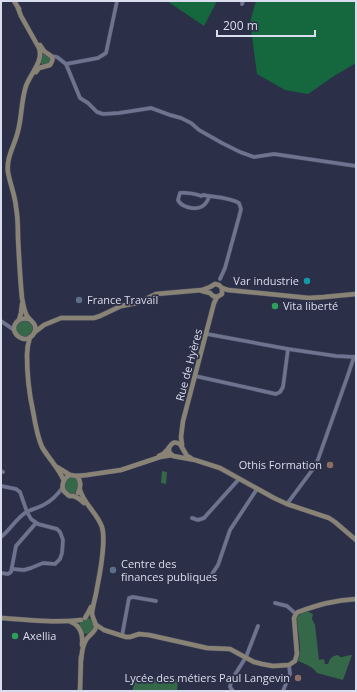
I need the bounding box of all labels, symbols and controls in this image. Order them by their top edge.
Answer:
scale bar [217,12,315,38]
text: 200 m [223,17,258,34]
place label: Var industrie [233,273,299,288]
marker: Var industrie [302,276,312,286]
place label: France Travail [87,292,158,307]
marker: France Travail [74,295,84,305]
place label: Vita liberté [283,298,338,313]
marker: Vita liberté [270,301,280,311]
street label: Rue de Hyères [172,327,205,403]
place label: Othis Formation [239,457,322,472]
marker: Othis Formation [325,460,335,470]
place label: Centre des finances publiques [121,556,217,584]
marker: Centre des finances publiques [108,565,118,575]
place label: Axellia [23,628,56,643]
marker: Axellia [10,631,20,641]
place label: Lycée des métiers Paul Langevin [125,670,290,685]
marker: Lycée des métiers Paul Langevin [293,673,303,683]

